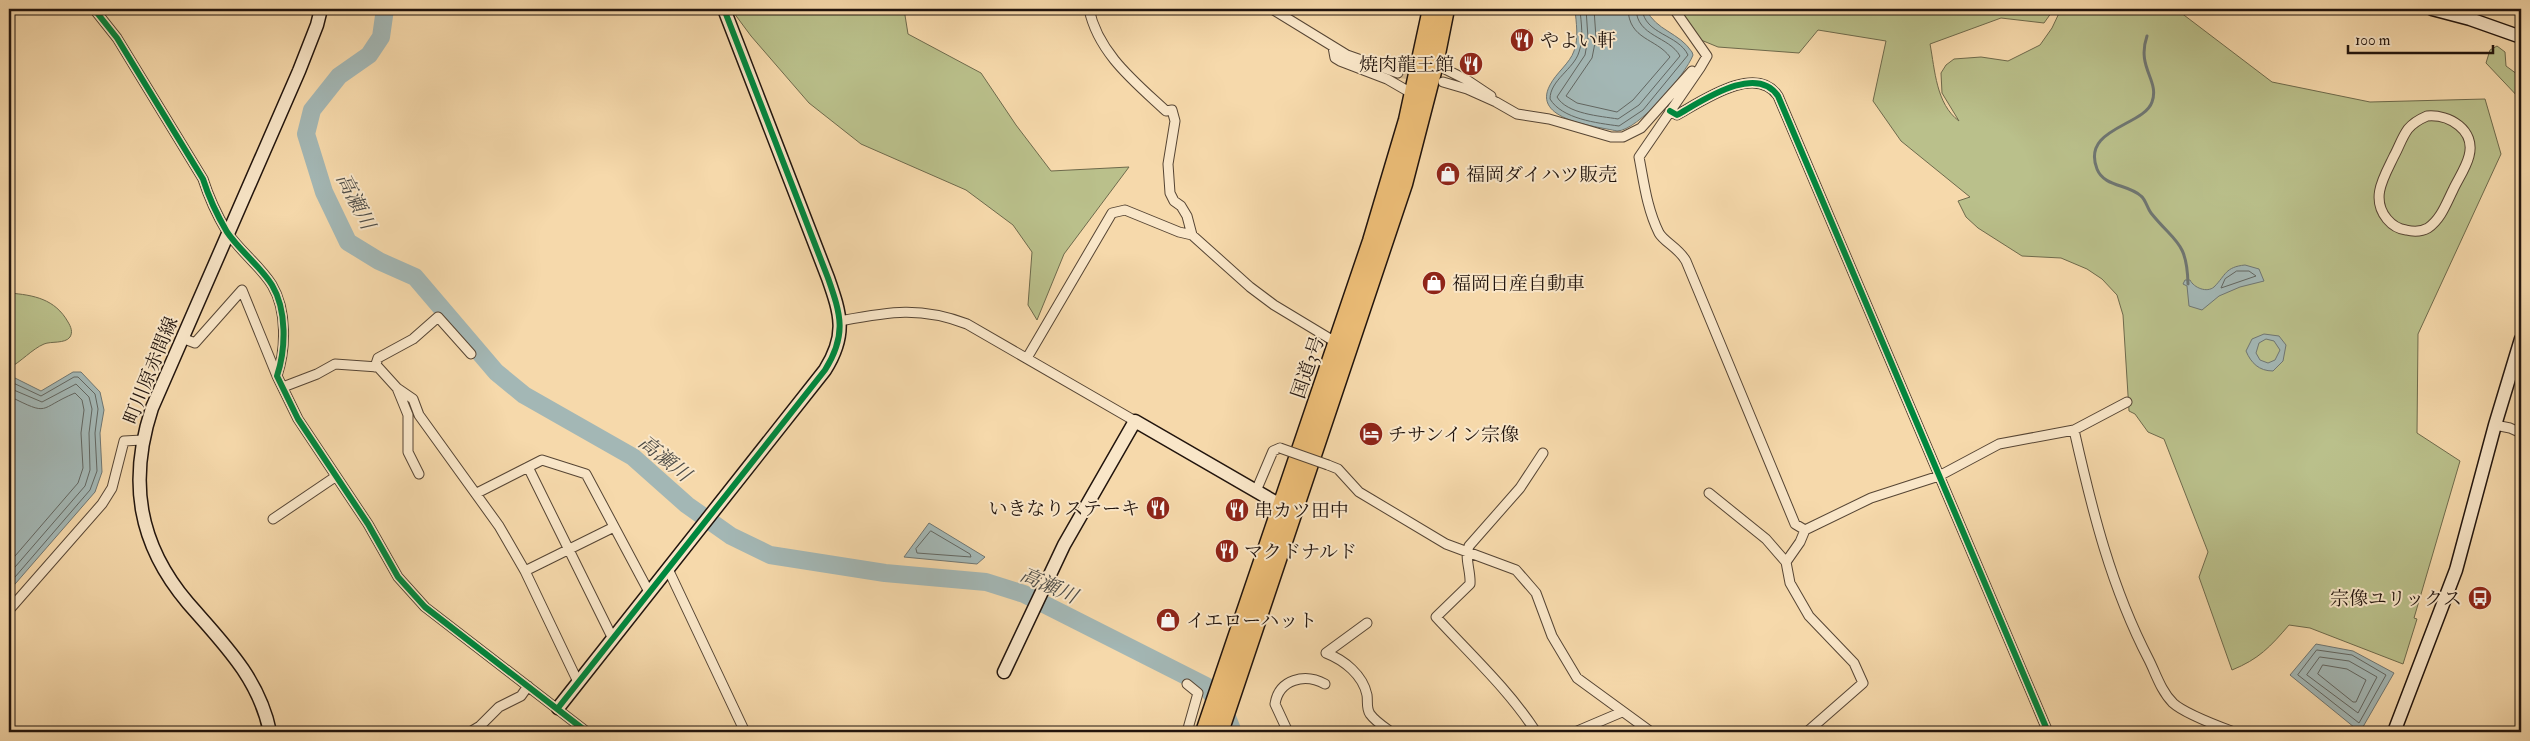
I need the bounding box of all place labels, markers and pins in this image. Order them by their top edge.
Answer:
restaurant icon: やよい軒 [1509,27,1535,53]
place label: やよい軒 [1540,29,1616,53]
restaurant icon: 焼肉龍王館 [1458,51,1484,77]
place label: 焼肉龍王館 [1359,53,1454,77]
shop icon: 福岡ダイハツ販売 [1435,161,1461,187]
place label: 福岡ダイハツ販売 [1466,163,1617,187]
shop icon: 福岡日産自動車 [1421,270,1447,296]
place label: 福岡日産自動車 [1452,272,1585,296]
hotel icon: チサンイン宗像 [1358,421,1384,447]
place label: チサンイン宗像 [1388,423,1519,447]
restaurant icon: いきなりステーキ [1145,495,1171,521]
place label: いきなりステーキ [988,497,1140,521]
restaurant icon: 串カツ田中 [1224,497,1250,523]
place label: 串カツ田中 [1254,499,1349,523]
restaurant icon: マクドナルド [1214,538,1240,564]
place label: マクドナルド [1244,540,1357,564]
bus stop icon: 宗像ユリックス [2467,585,2493,611]
place label: 宗像ユリックス [2330,587,2462,611]
shop icon: イエローハット [1155,607,1181,633]
place label: イエローハット [1186,609,1317,633]

